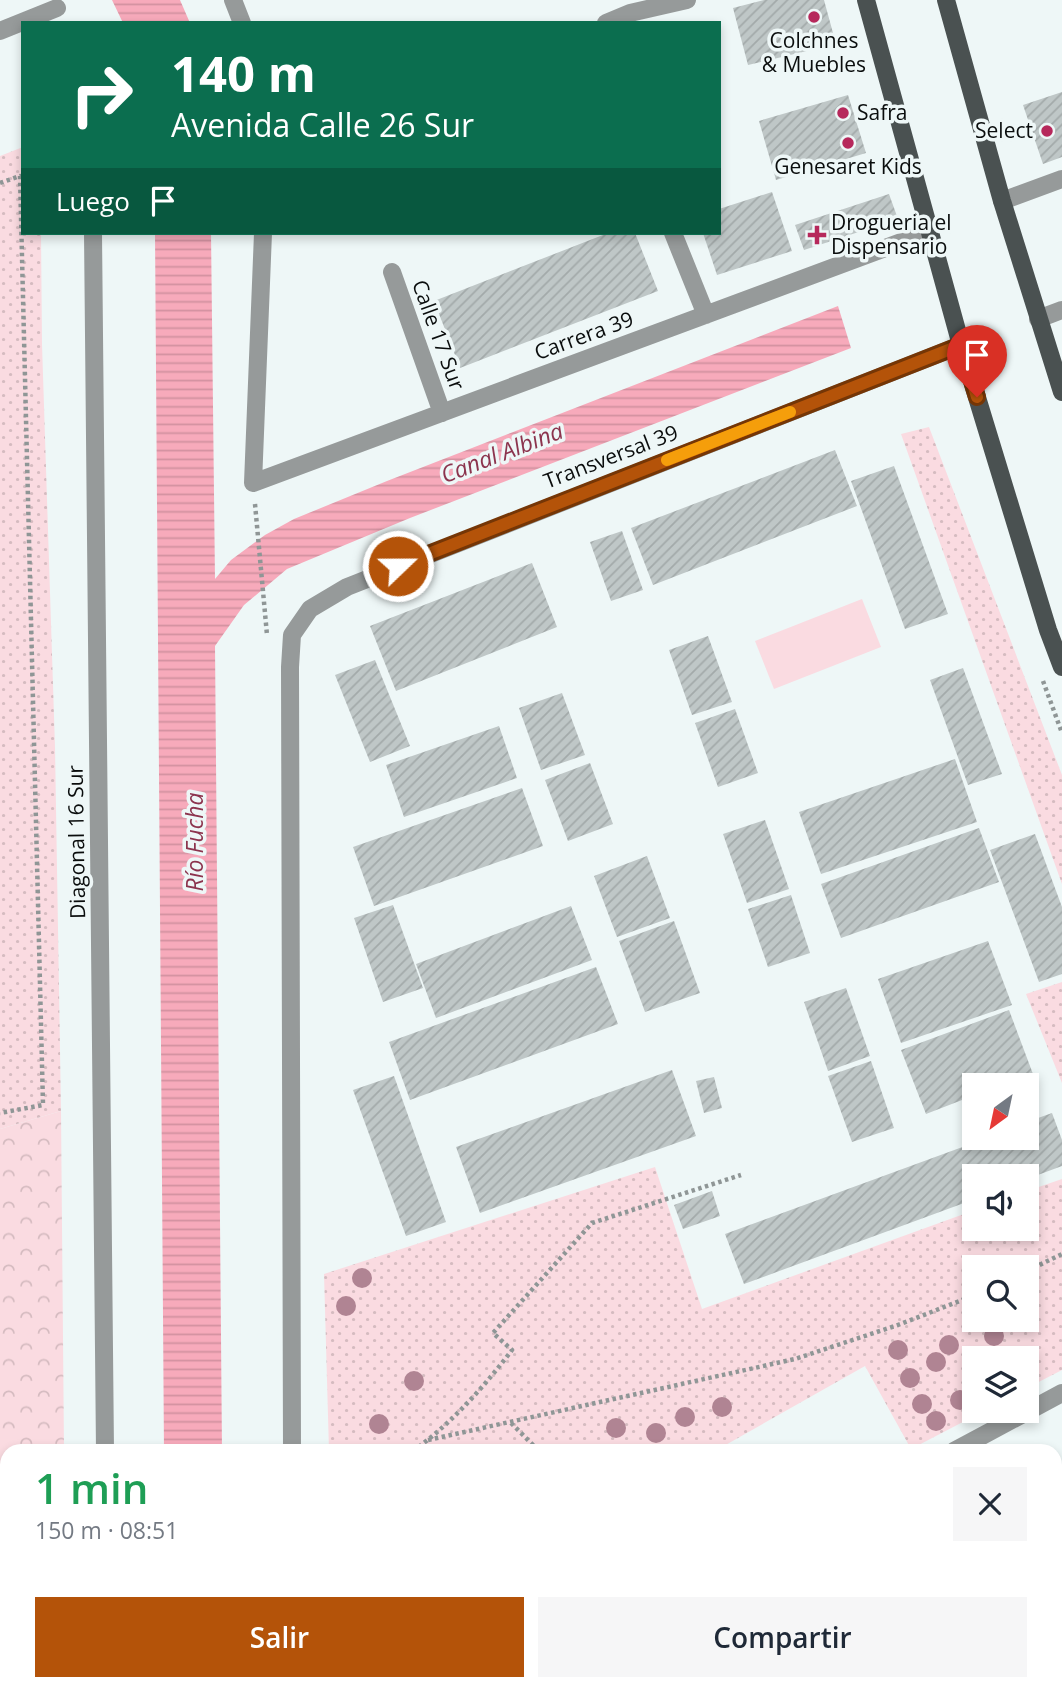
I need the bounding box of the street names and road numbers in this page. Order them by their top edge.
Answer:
street label: Calle 17 Sur [406,276,472,394]
street label: Carrera 39 [530,304,637,366]
street label: Transversal 39 [539,418,682,495]
street label: Diagonal 16 Sur [61,764,91,919]

